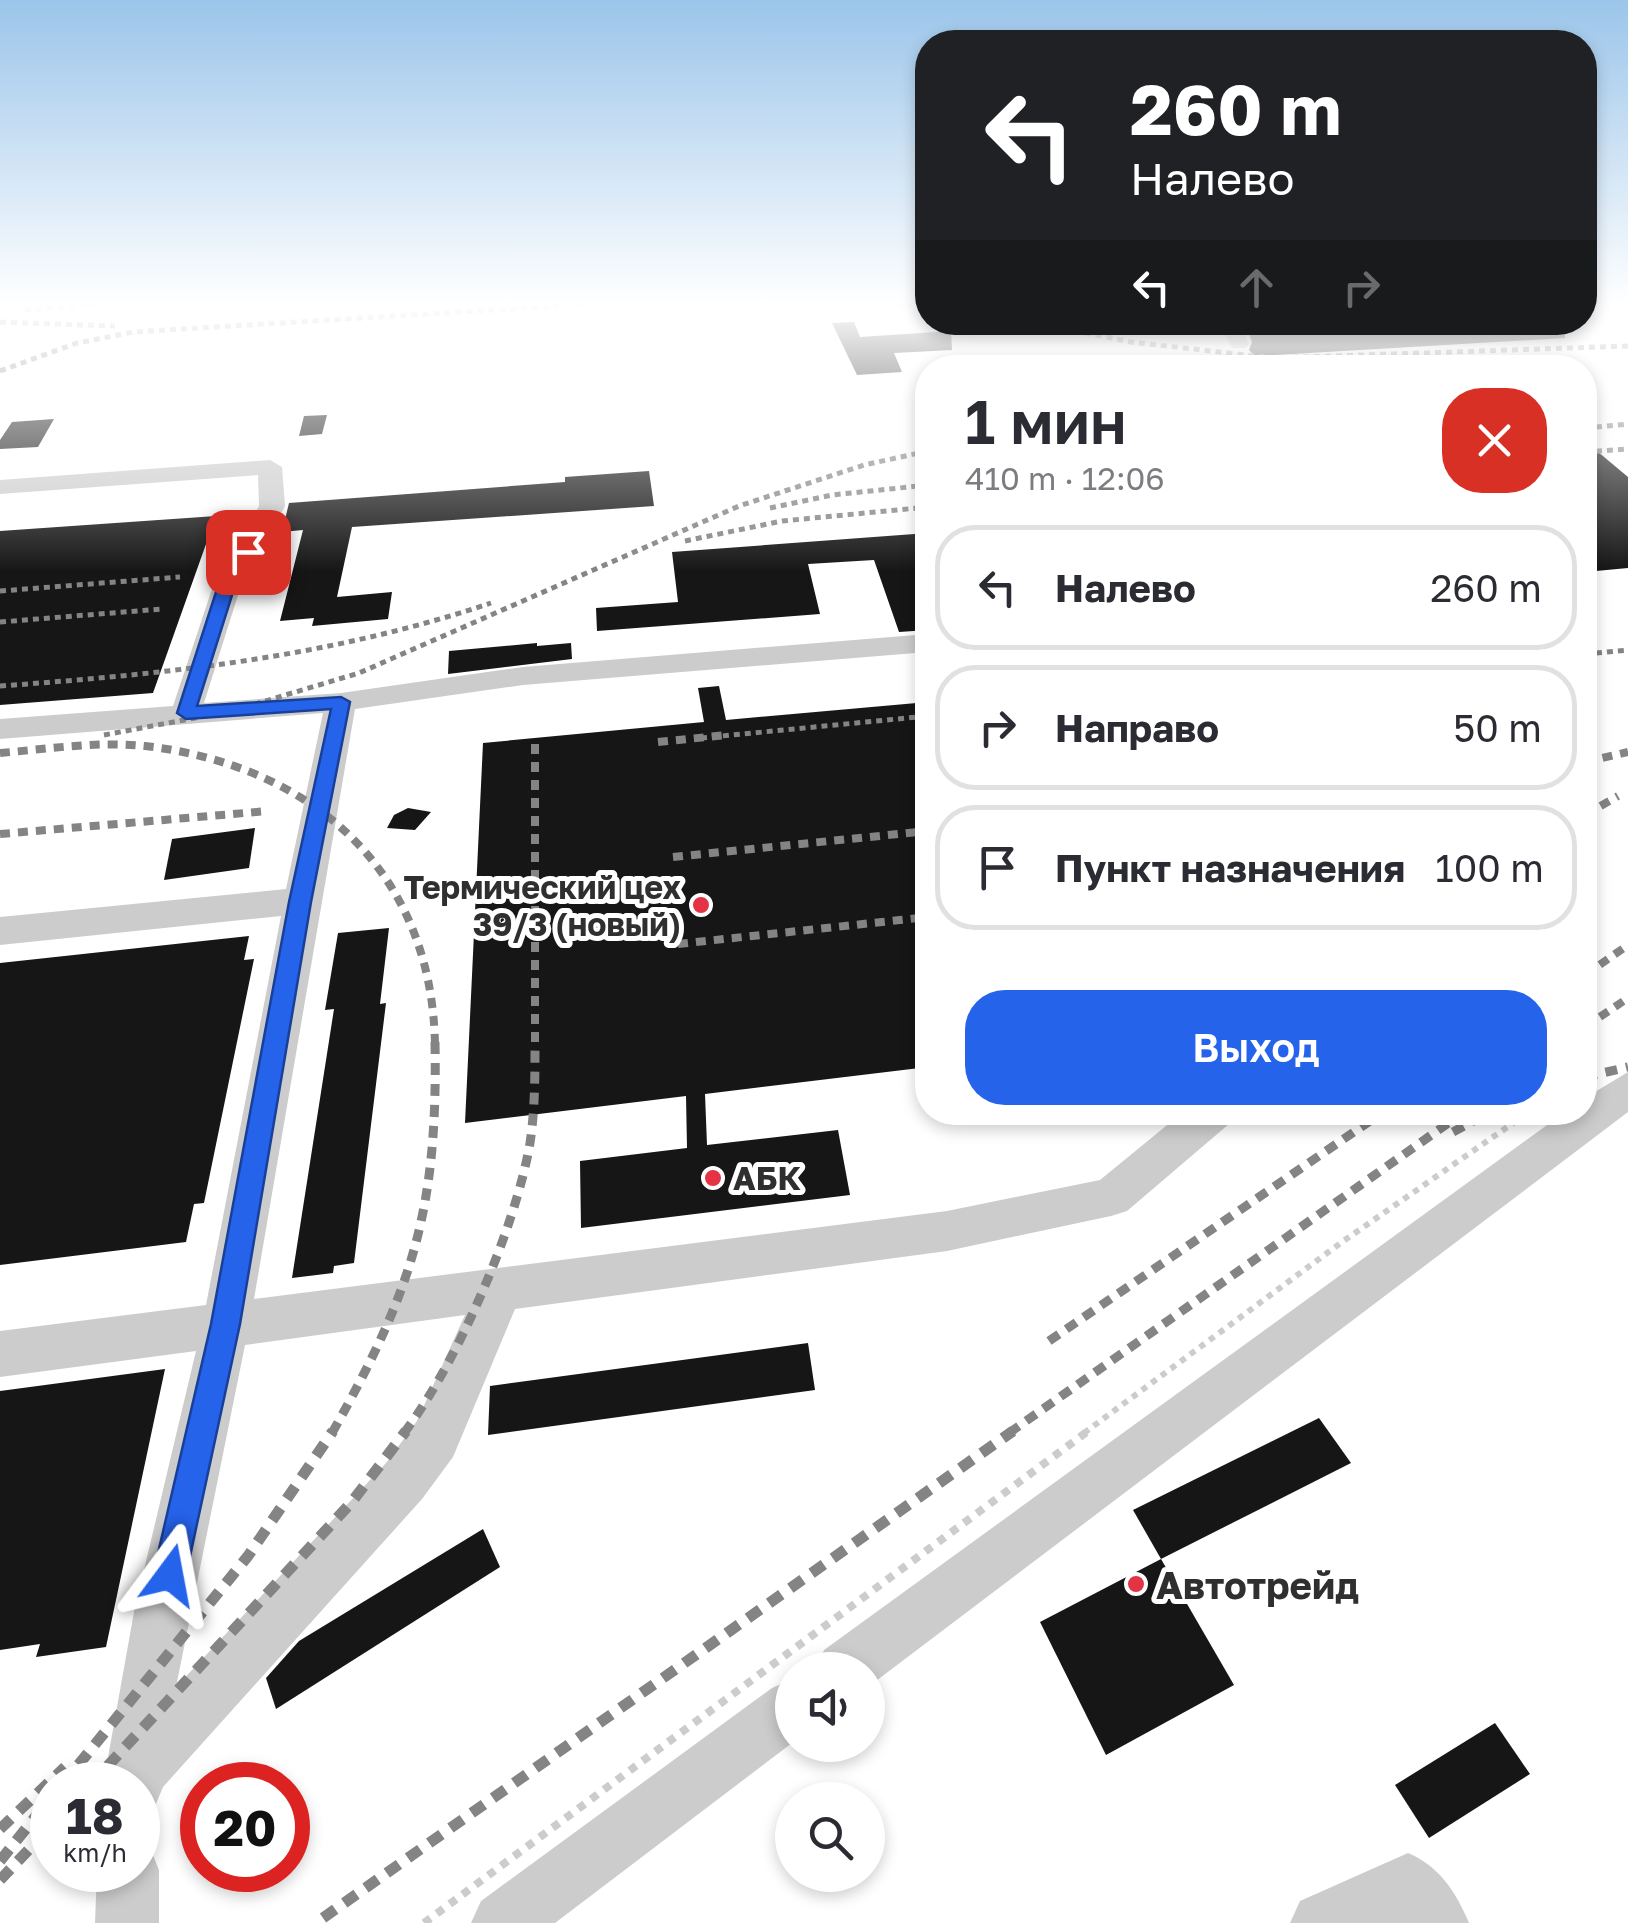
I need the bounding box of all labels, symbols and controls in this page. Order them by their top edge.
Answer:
text: 260 m [1130,66,1341,150]
icon: left [965,70,1095,200]
text: Налево [1130,151,1294,205]
icon: left [1124,260,1179,315]
icon: ahead [1229,260,1284,315]
icon: right [1334,260,1389,315]
text: 1 мин [965,385,1127,457]
button: close [1442,388,1547,493]
text: 410 m · 12:06 [965,459,1165,497]
pin [206,510,291,595]
icon: arrive [221,525,276,580]
icon: left [970,560,1025,615]
text: Налево [1055,565,1196,610]
text: 260 m [1430,565,1542,610]
icon: right [970,700,1025,755]
text: Направо [1055,705,1219,750]
text: 50 m [1453,705,1542,750]
icon: arrive [970,840,1025,895]
text: Пункт назначения [1055,845,1405,890]
text: 100 m [1435,845,1544,890]
place label: Термический цех 39/3 (новый) [404,868,681,943]
marker: Термический цех 39/3 (новый) [690,894,712,916]
button: Выход [965,990,1547,1105]
place label: АБК [733,1159,801,1197]
marker: АБК [702,1167,724,1189]
position arrow [118,1523,222,1627]
place label: Автотрейд [1156,1562,1359,1607]
marker: Автотрейд [1125,1573,1147,1595]
map controls [775,1652,885,1892]
button: sound [775,1652,885,1762]
speed limit sign: 20 [180,1762,310,1892]
button: search [775,1782,885,1892]
text: 18 [66,1785,124,1845]
text: km/h [63,1837,127,1868]

